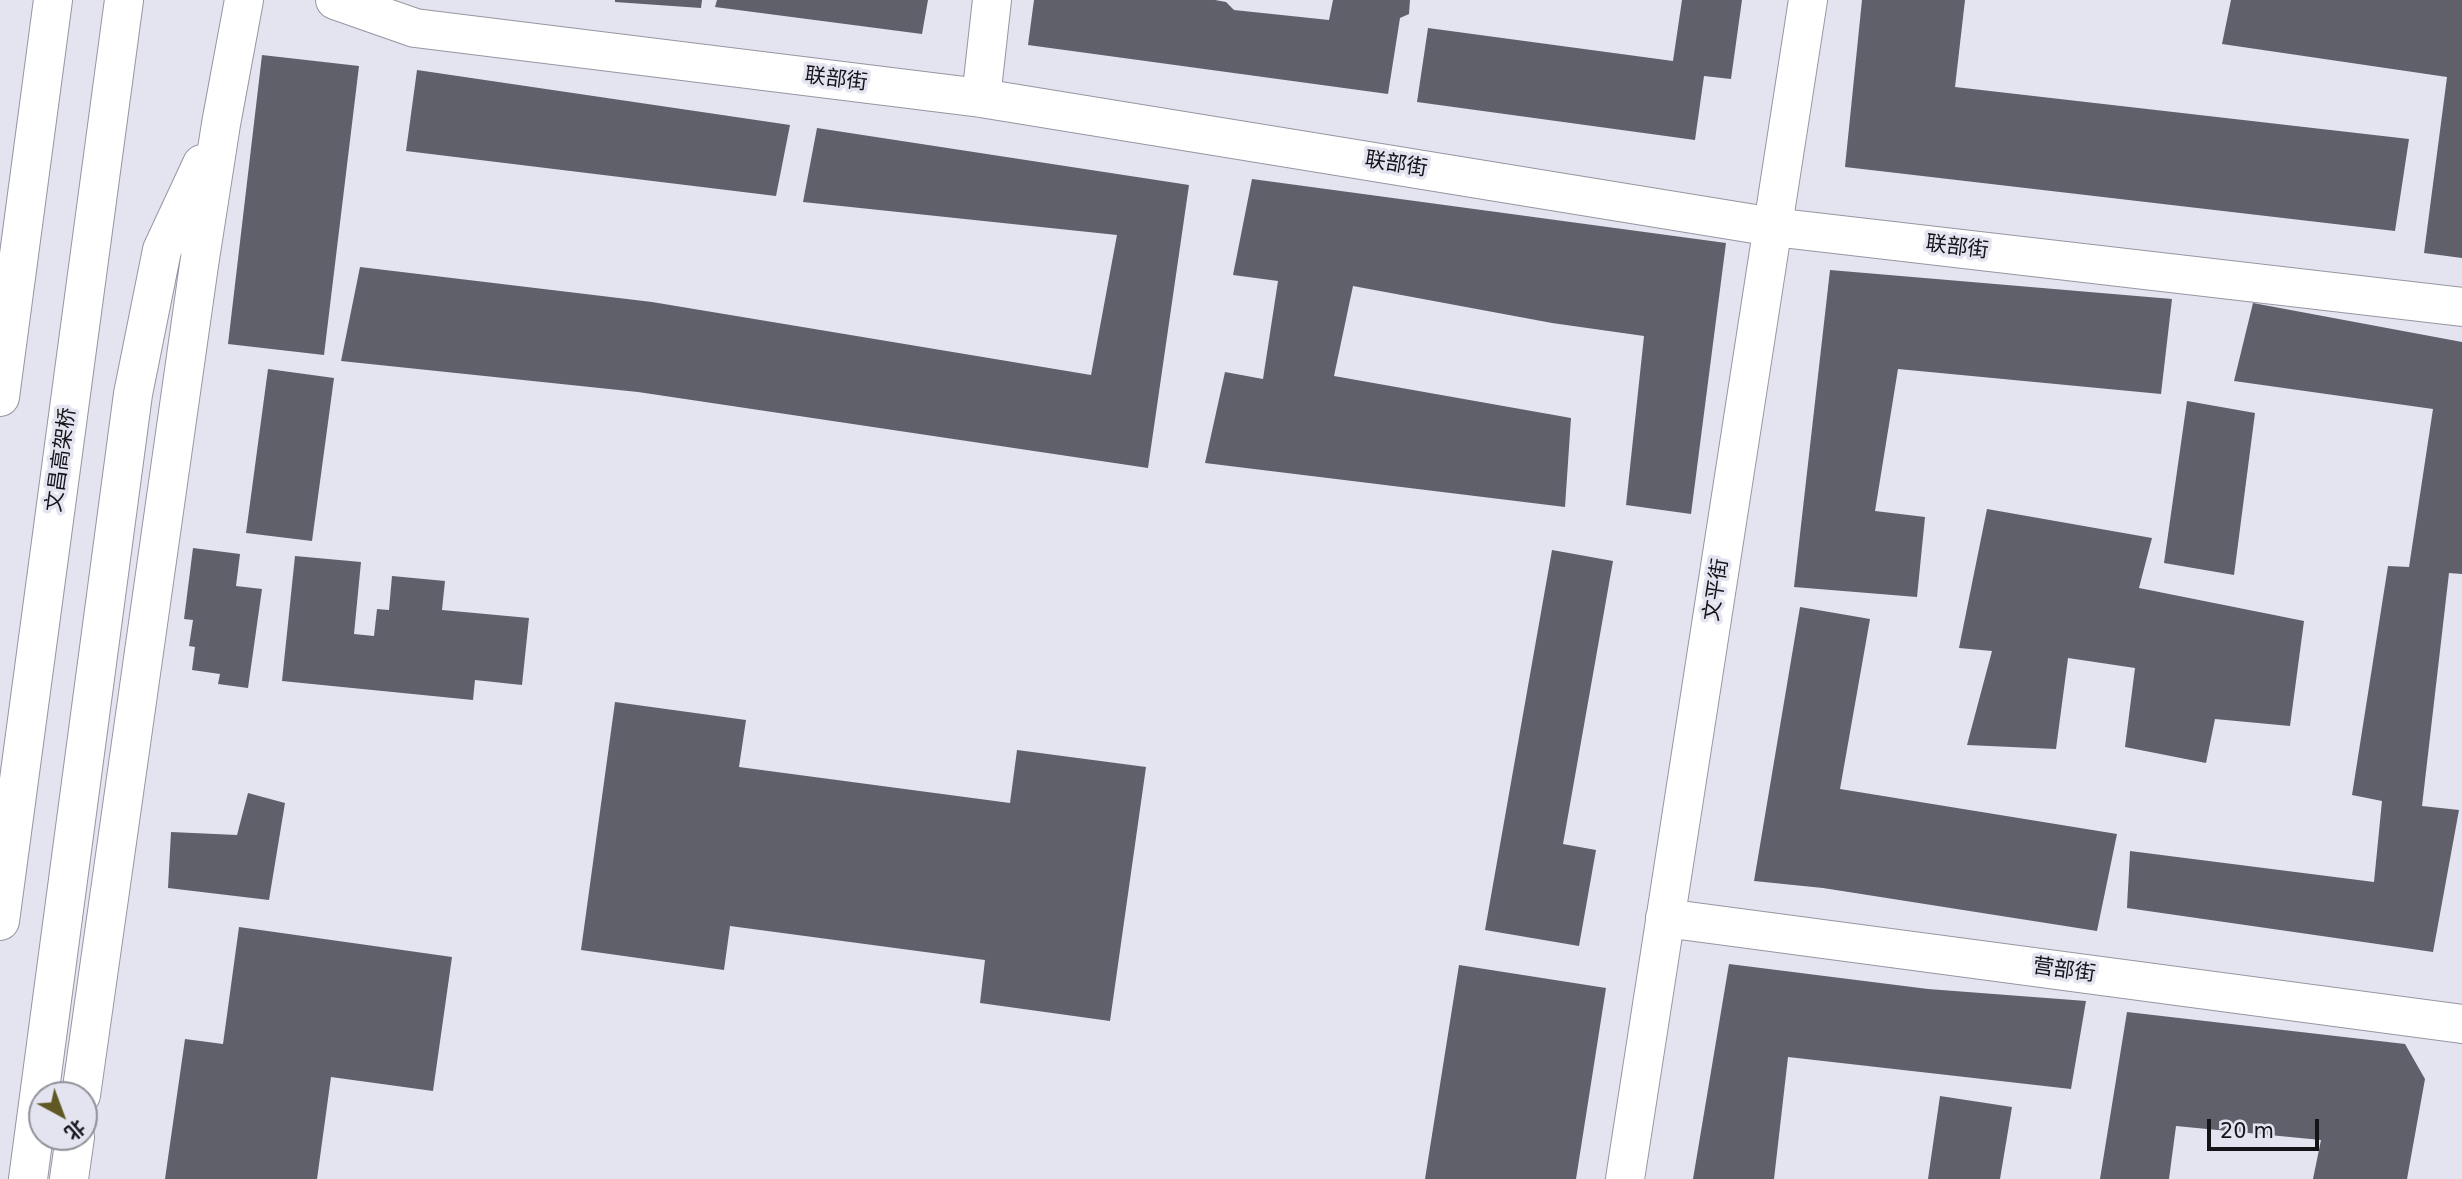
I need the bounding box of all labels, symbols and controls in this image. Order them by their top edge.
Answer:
street label: 联部街 [803,64,869,96]
street label: 联部街 [1363,148,1429,182]
street label: 联部街 [1924,232,1990,264]
street label: 文昌高架桥 [42,406,82,514]
street label: 文平街 [1700,557,1734,623]
street label: 营部街 [2031,954,2097,988]
north arrow [28,1081,98,1151]
scale bar [2210,1106,2322,1150]
text: 北 [61,1116,90,1145]
text: 20 m [2220,1119,2274,1143]

